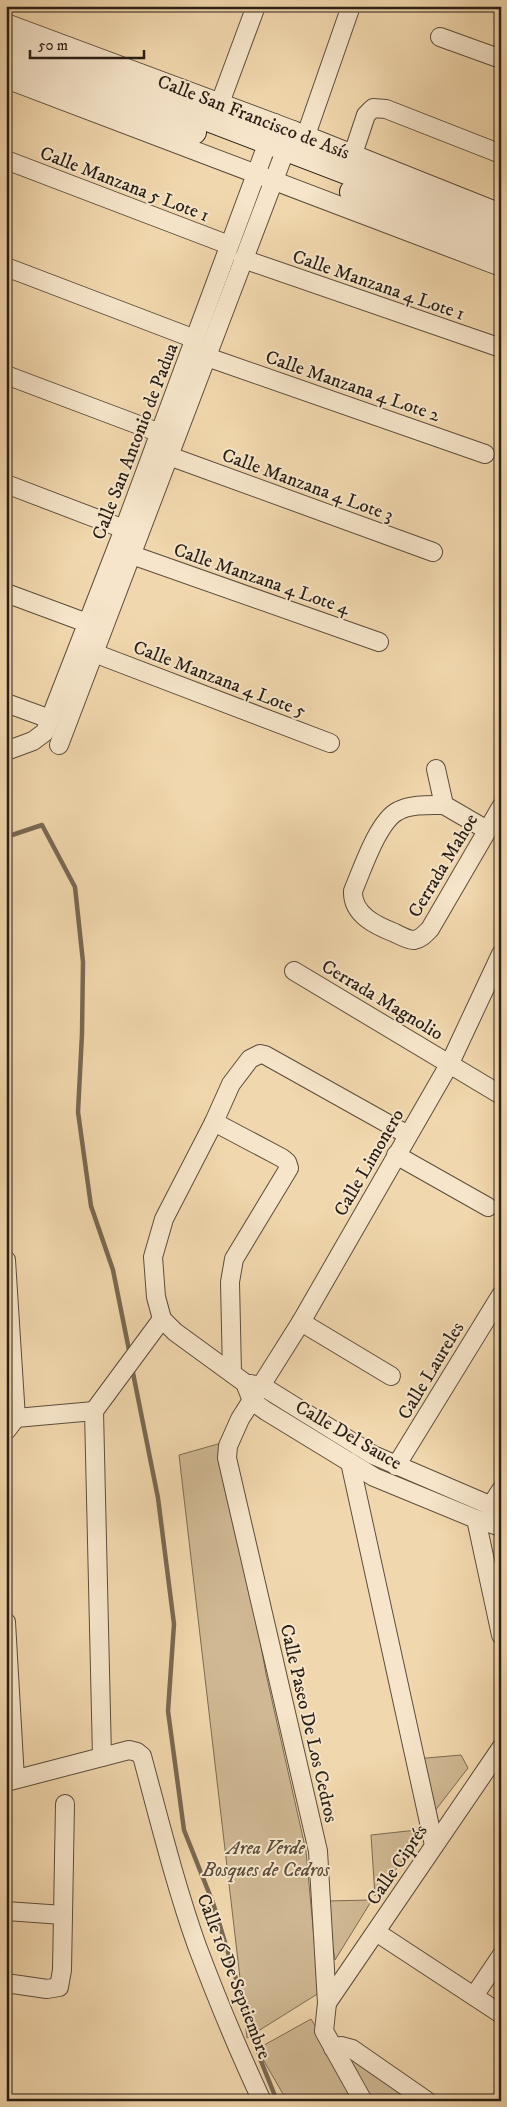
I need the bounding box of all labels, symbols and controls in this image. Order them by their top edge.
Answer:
scale bar [30,28,144,60]
text: 50 m [38,36,68,55]
street label: Calle San Francisco de Asís [154,70,353,165]
street label: Calle Manzana 5 Lote 1 [37,142,212,227]
street label: Calle Manzana 4 Lote 1 [289,245,468,326]
street label: Calle San Antonio de Padua [87,340,184,543]
street label: Calle Manzana 4 Lote 2 [262,346,443,427]
street label: Calle Manzana 4 Lote 3 [219,444,396,527]
street label: Calle Manzana 4 Lote 4 [170,538,354,621]
street label: Calle Manzana 4 Lote 5 [130,636,310,723]
street label: Cerrada Mahoe [403,810,483,922]
street label: Cerrada Magnolio [317,955,447,1046]
street label: Calle Limonero [329,1105,409,1220]
street label: Calle Laureles [393,1318,469,1424]
street label: Calle Del Sauce [291,1396,406,1475]
street label: Calle Paseo De Los Cedros [275,1622,343,1825]
street label: Calle Ciprés [362,1820,433,1909]
park label: Area Verde Bosques de Cedros [201,1837,331,1883]
street label: Calle 16 De Septiembre [191,1891,276,2063]

